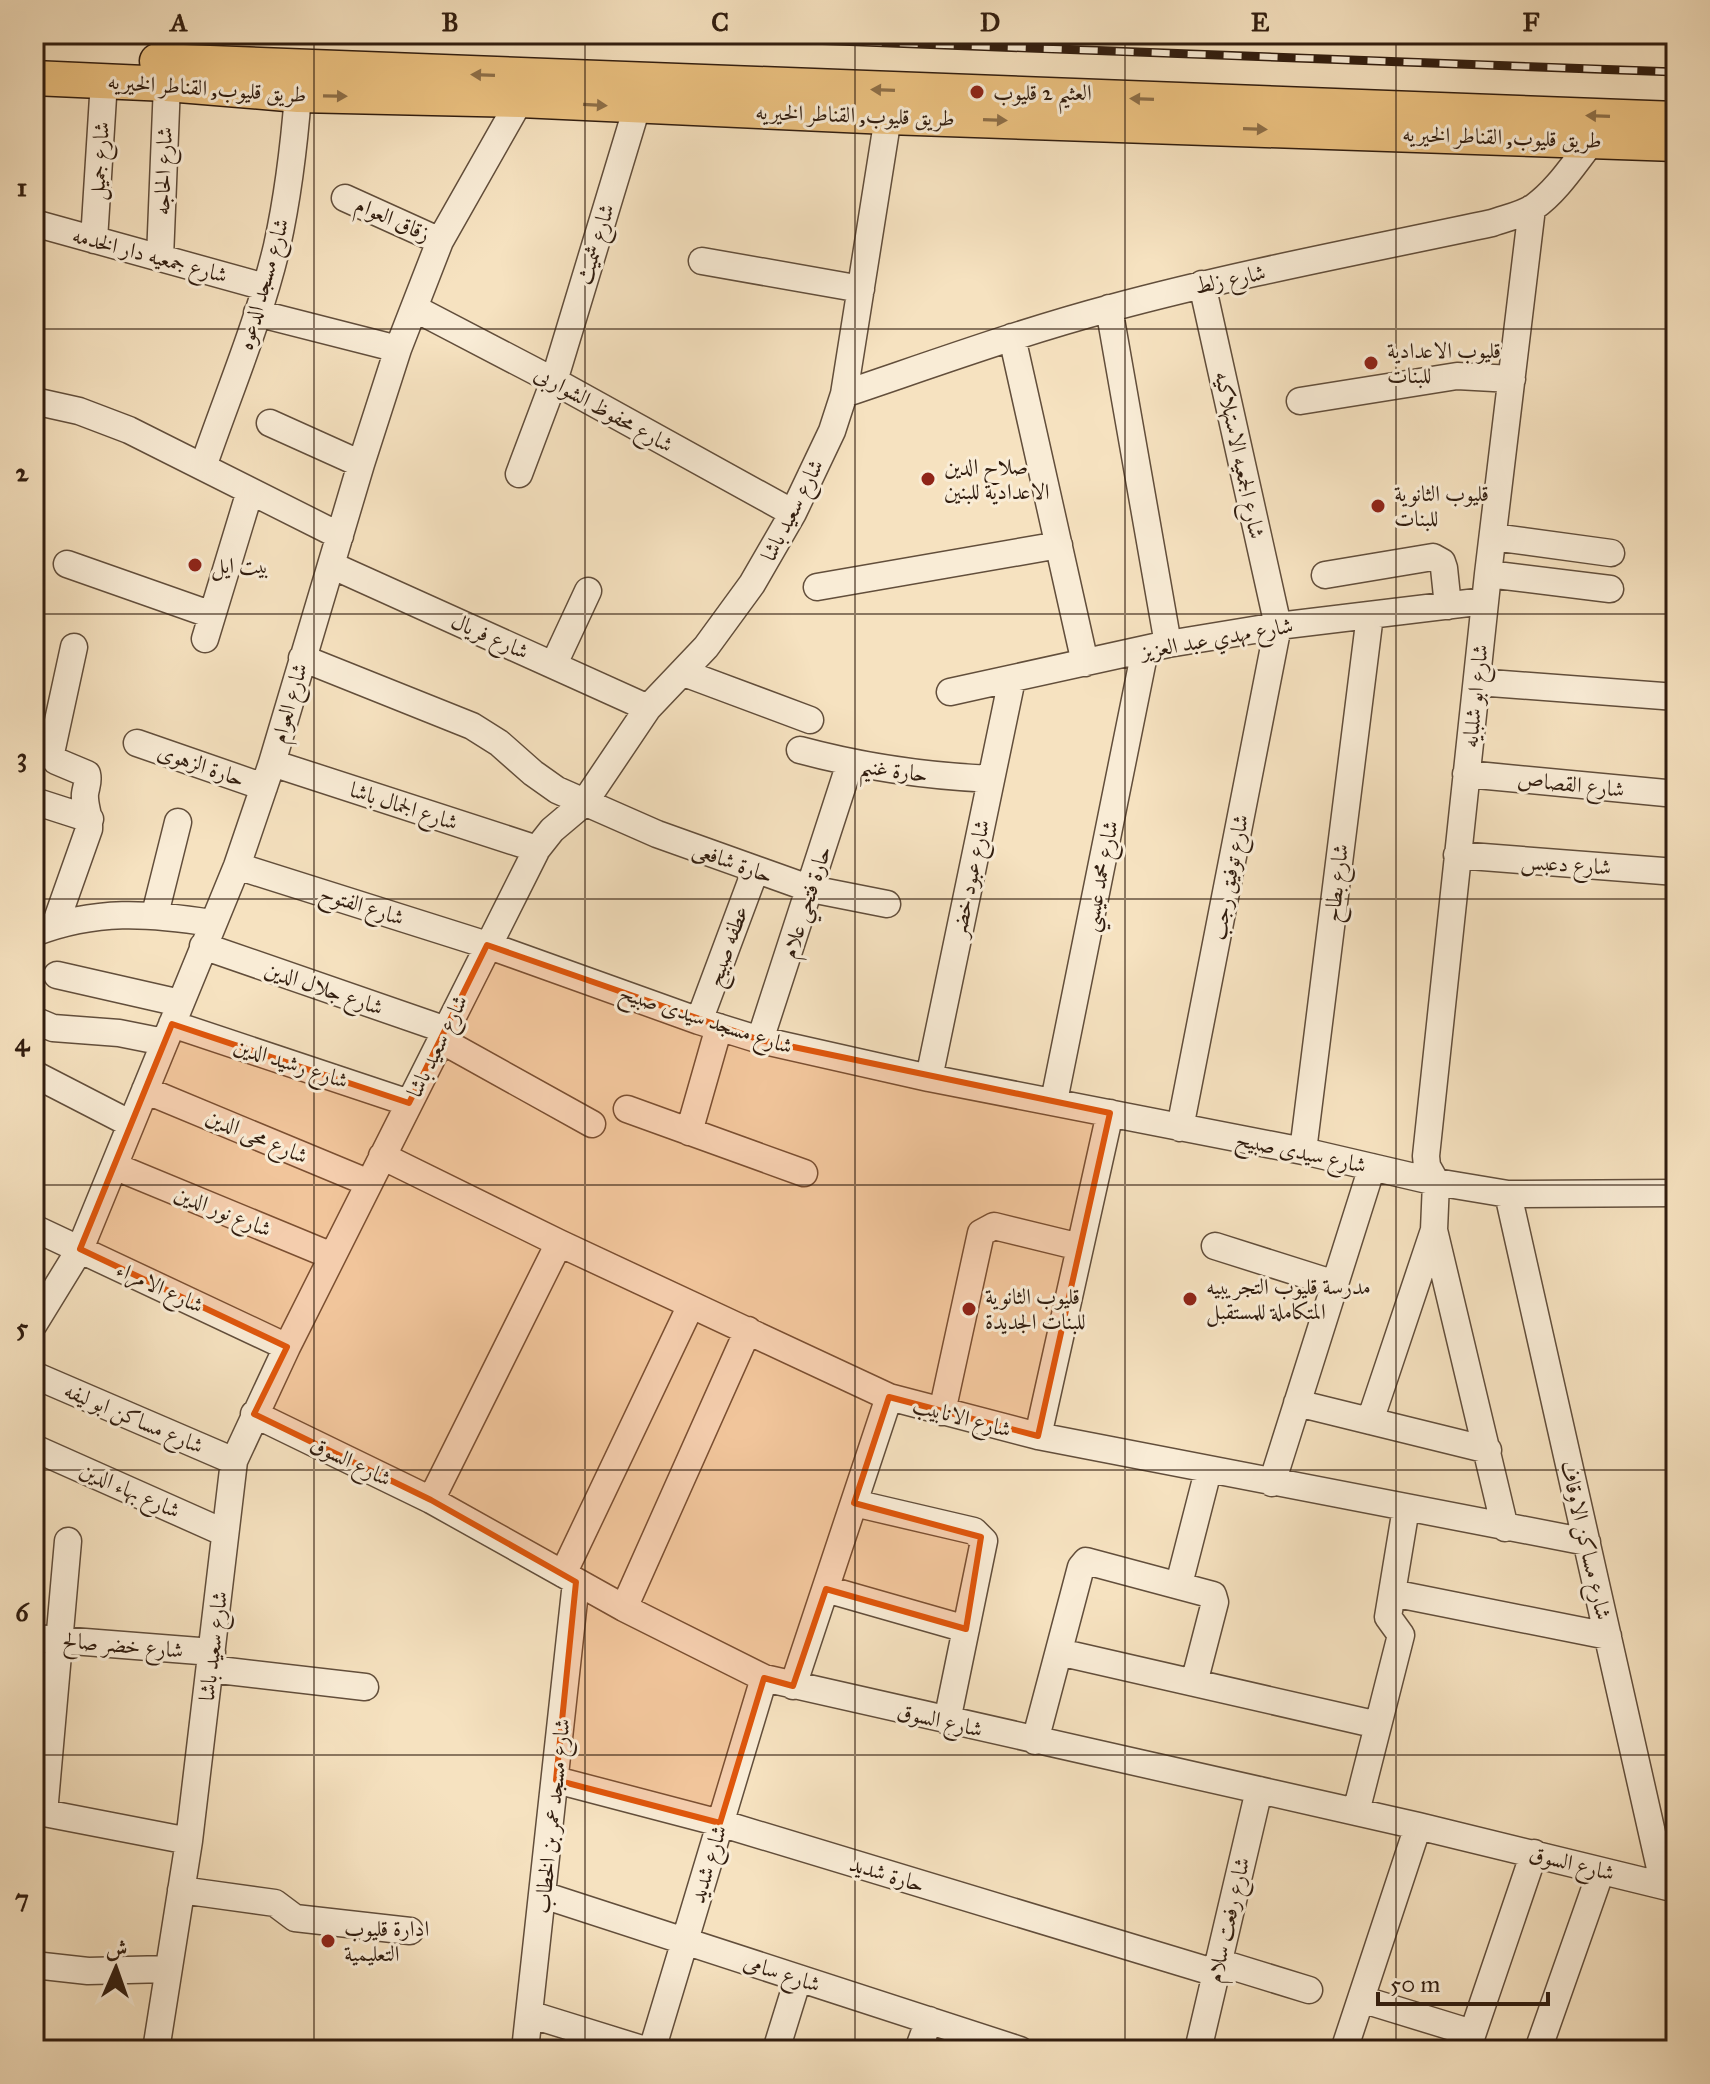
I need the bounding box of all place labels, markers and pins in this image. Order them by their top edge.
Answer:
place label: العثيم 2 قليوب [993,79,1092,114]
marker: العثيم 2 قليوب [968,83,986,101]
place label: قليوب الاعدادية للبنات [1387,337,1501,389]
marker: قليوب الاعدادية للبنات [1362,354,1380,372]
place label: صلاح الدين الاعدادية للبنين [944,453,1050,505]
marker: صلاح الدين الاعدادية للبنين [919,470,937,488]
place label: قليوب الثانوية للبنات [1394,480,1489,532]
marker: قليوب الثانوية للبنات [1369,497,1387,515]
place label: بيت ايل [211,552,269,581]
marker: بيت ايل [186,556,204,574]
place label: مدرسة قليوب التجريبيه المتكاملة للمستقبل [1206,1273,1371,1327]
place label: قليوب الثانوية للبنات الجديدة [985,1283,1086,1335]
marker: مدرسة قليوب التجريبيه المتكاملة للمستقبل [1181,1290,1199,1308]
marker: قليوب الثانوية للبنات الجديدة [960,1300,978,1318]
place label: ادارة قليوب التعليمية [344,1915,429,1967]
marker: ادارة قليوب التعليمية [319,1932,337,1950]

